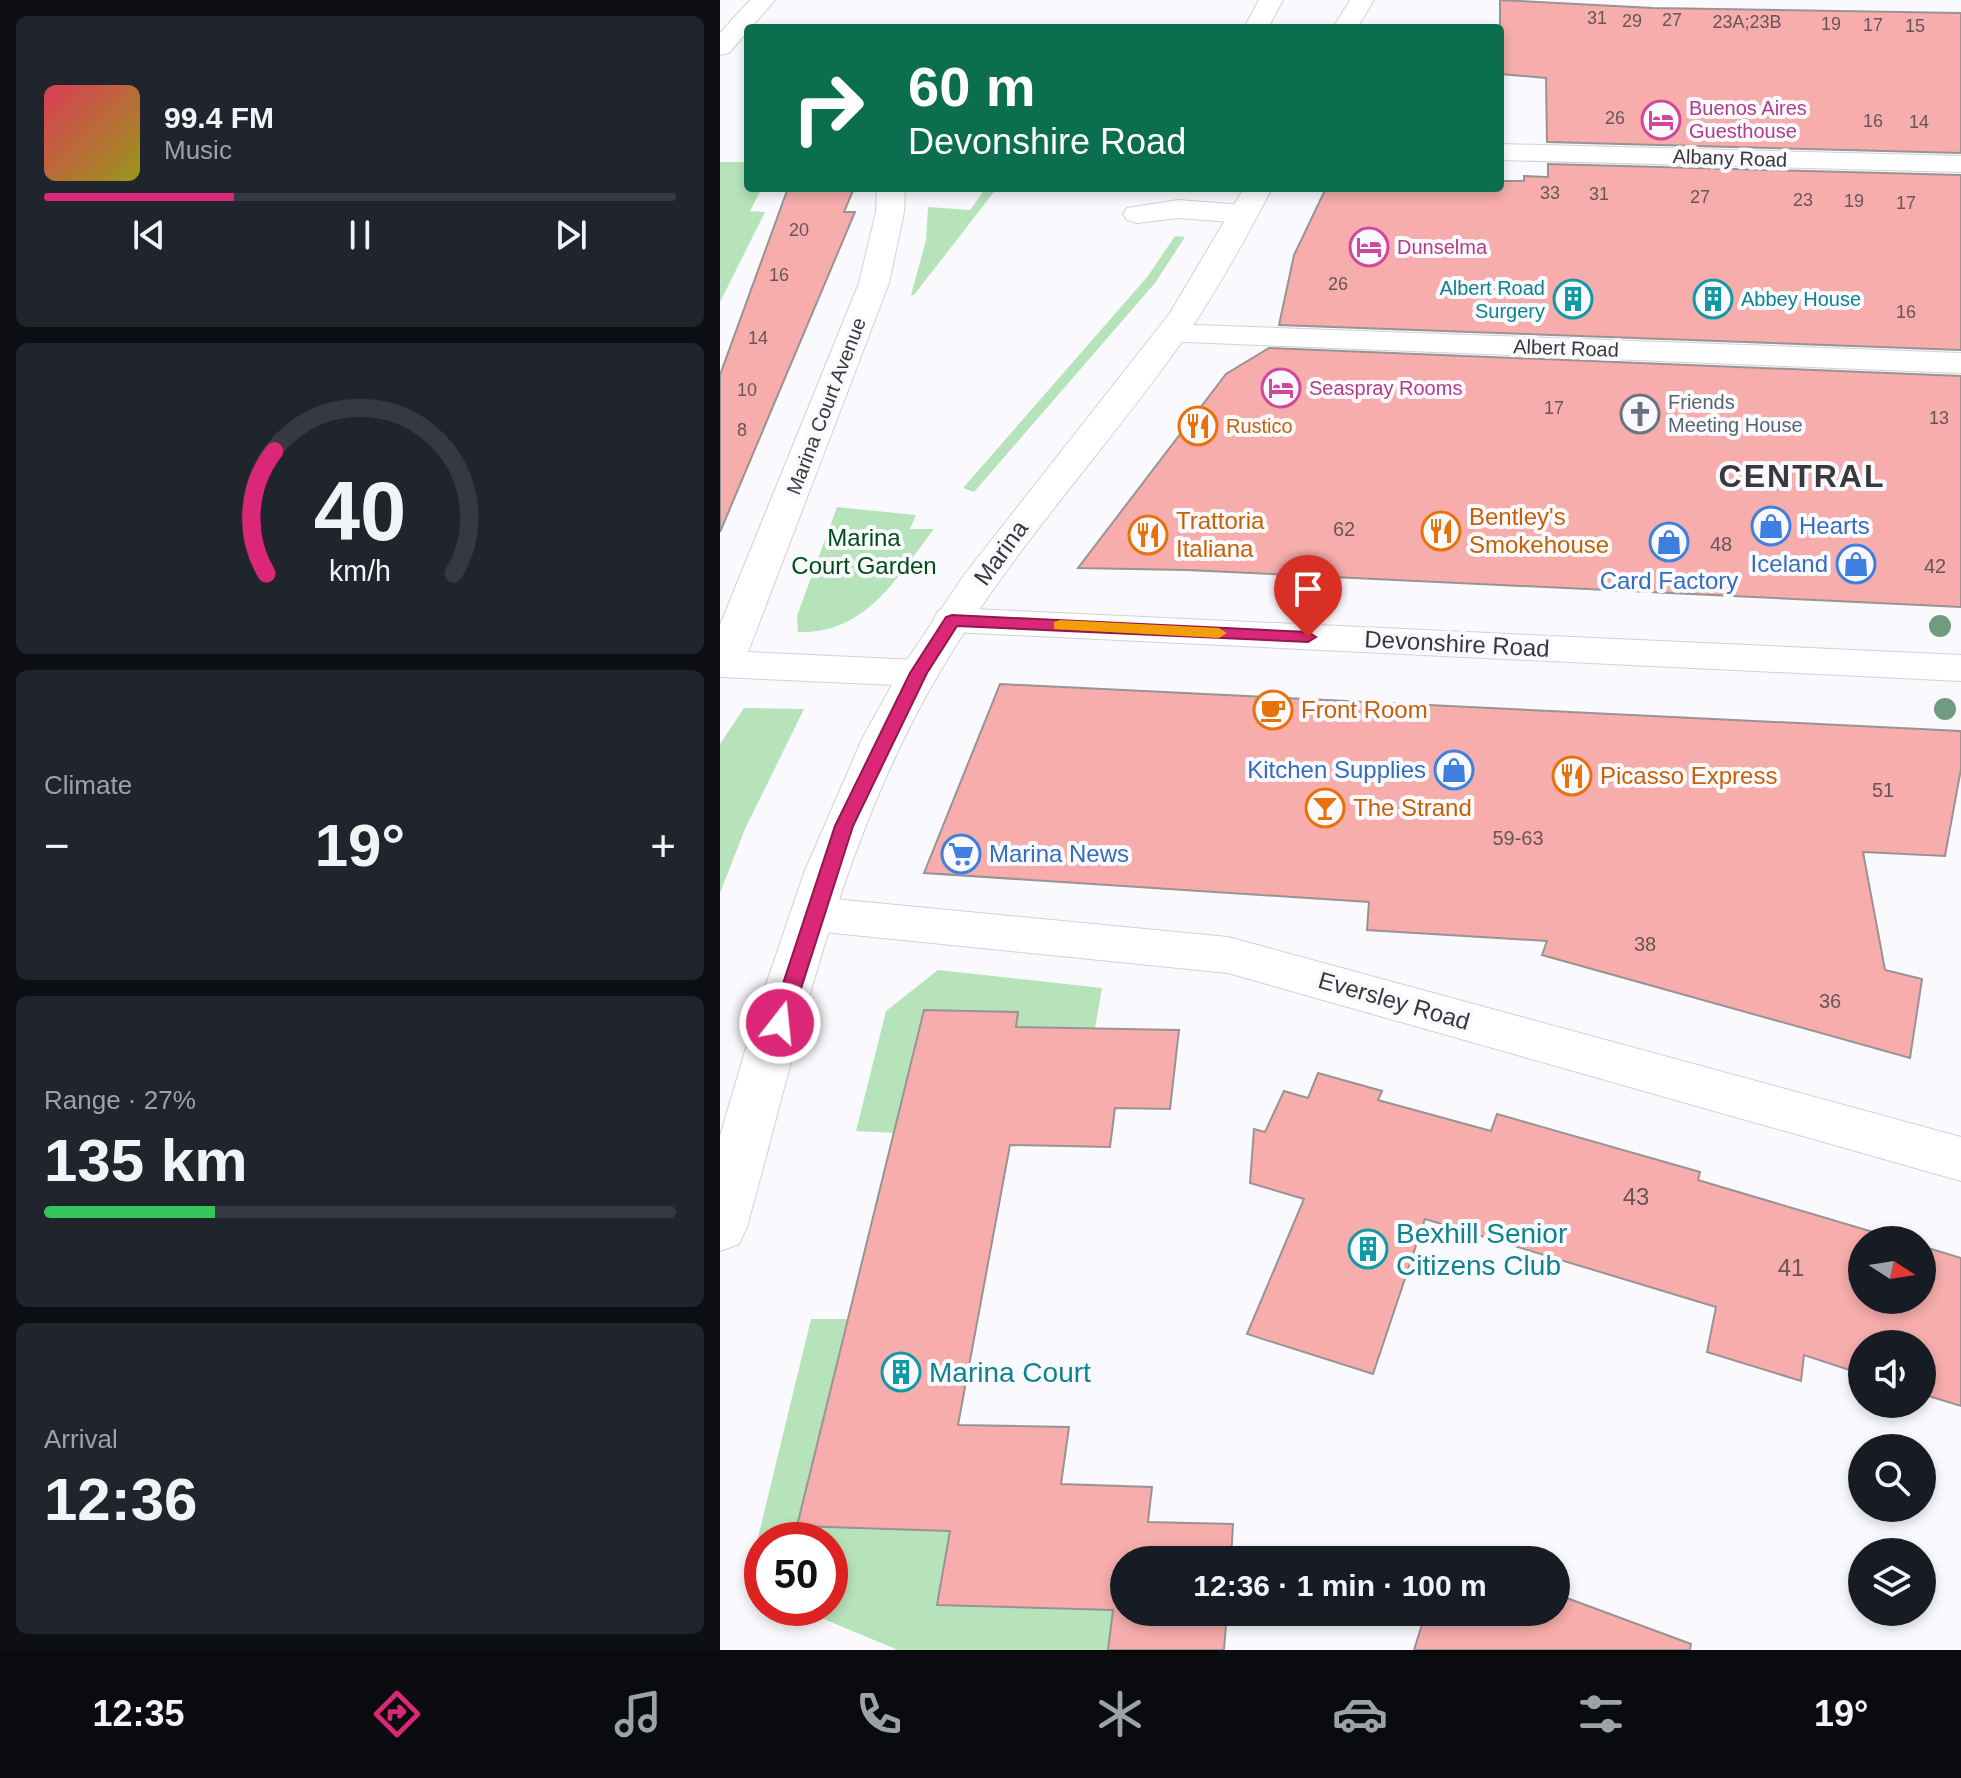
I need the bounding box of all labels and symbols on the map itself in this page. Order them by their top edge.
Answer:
house number: 31 [1587,8,1607,28]
house number: 27 [1662,10,1682,30]
house number: 29 [1622,11,1642,31]
house number: 23A;23B [1712,12,1782,32]
house number: 19 [1821,14,1841,34]
house number: 17 [1863,15,1883,35]
house number: 15 [1905,16,1925,36]
place label: Buenos Aires Guesthouse [1689,97,1807,142]
hotel icon: Buenos Aires Guesthouse [1640,99,1682,141]
house number: 26 [1605,108,1625,128]
house number: 16 [1863,111,1883,131]
house number: 14 [1909,112,1929,132]
street label: Albany Road [1672,145,1788,171]
house number: 33 [1540,183,1560,203]
house number: 31 [1589,184,1609,204]
house number: 27 [1690,187,1710,207]
house number: 23 [1793,190,1813,210]
house number: 19 [1844,191,1864,211]
house number: 17 [1896,193,1916,213]
house number: 20 [789,220,809,240]
hotel icon: Dunselma [1348,226,1390,268]
place label: Dunselma [1397,236,1488,258]
house number: 16 [769,265,789,285]
house number: 26 [1328,274,1348,294]
place label: Albert Road Surgery [1439,277,1545,322]
building icon: Albert Road Surgery [1552,278,1594,320]
building icon: Abbey House [1692,278,1734,320]
place label: Abbey House [1741,288,1861,310]
house number: 16 [1896,302,1916,322]
street label: Marina Court Avenue [782,315,870,497]
house number: 14 [748,328,768,348]
street label: Albert Road [1513,335,1619,361]
hotel icon: Seaspray Rooms [1260,367,1302,409]
place label: Seaspray Rooms [1309,377,1462,399]
house number: 10 [737,380,757,400]
place label: Friends Meeting House [1668,391,1803,436]
church icon: Friends Meeting House [1619,393,1661,435]
house number: 17 [1544,398,1564,418]
restaurant icon: Rustico [1177,405,1219,447]
house number: 13 [1929,408,1949,428]
place label: Rustico [1226,415,1293,437]
house number: 8 [737,420,747,440]
district label: CENTRAL [1719,458,1885,494]
place label: Bentley's Smokehouse [1469,503,1609,558]
shop icon: Hearts [1750,505,1792,547]
place label: Trattoria Italiana [1176,507,1265,562]
restaurant icon: Bentley's Smokehouse [1420,510,1462,552]
place label: Hearts [1799,512,1870,539]
restaurant icon: Trattoria Italiana [1127,514,1169,556]
street label: Marina [968,515,1033,590]
house number: 62 [1333,518,1355,540]
shop icon: Card Factory [1648,521,1690,563]
park label: Marina Court Garden [791,524,937,579]
house number: 48 [1710,533,1732,555]
shop icon: Iceland [1835,543,1877,585]
place label: Iceland [1751,550,1828,577]
pin [1274,555,1342,637]
house number: 42 [1924,555,1946,577]
place label: Card Factory [1600,567,1738,594]
street label: Devonshire Road [1364,625,1550,662]
cafe icon: Front Room [1252,689,1294,731]
place label: Front Room [1301,696,1428,723]
shop icon: Kitchen Supplies [1433,749,1475,791]
restaurant icon: Picasso Express [1551,755,1593,797]
place label: Kitchen Supplies [1247,756,1426,783]
place label: Picasso Express [1600,762,1777,789]
house number: 51 [1872,779,1894,801]
bar icon: The Strand [1304,787,1346,829]
place label: The Strand [1353,794,1472,821]
house number: 59-63 [1492,827,1544,849]
supermarket icon: Marina News [940,833,982,875]
place label: Marina News [989,840,1129,867]
house number: 38 [1634,933,1656,955]
street label: Eversley Road [1315,966,1473,1035]
position arrow [738,981,822,1065]
house number: 36 [1819,990,1841,1012]
house number: 43 [1623,1183,1649,1210]
place label: Bexhill Senior Citizens Club [1396,1218,1567,1281]
north arrow [1848,1226,1936,1314]
building icon: Bexhill Senior Citizens Club [1347,1228,1389,1270]
house number: 41 [1778,1254,1804,1281]
building icon: Marina Court [880,1351,922,1393]
place label: Marina Court [929,1357,1091,1388]
speed limit sign: 50 [744,1522,848,1626]

